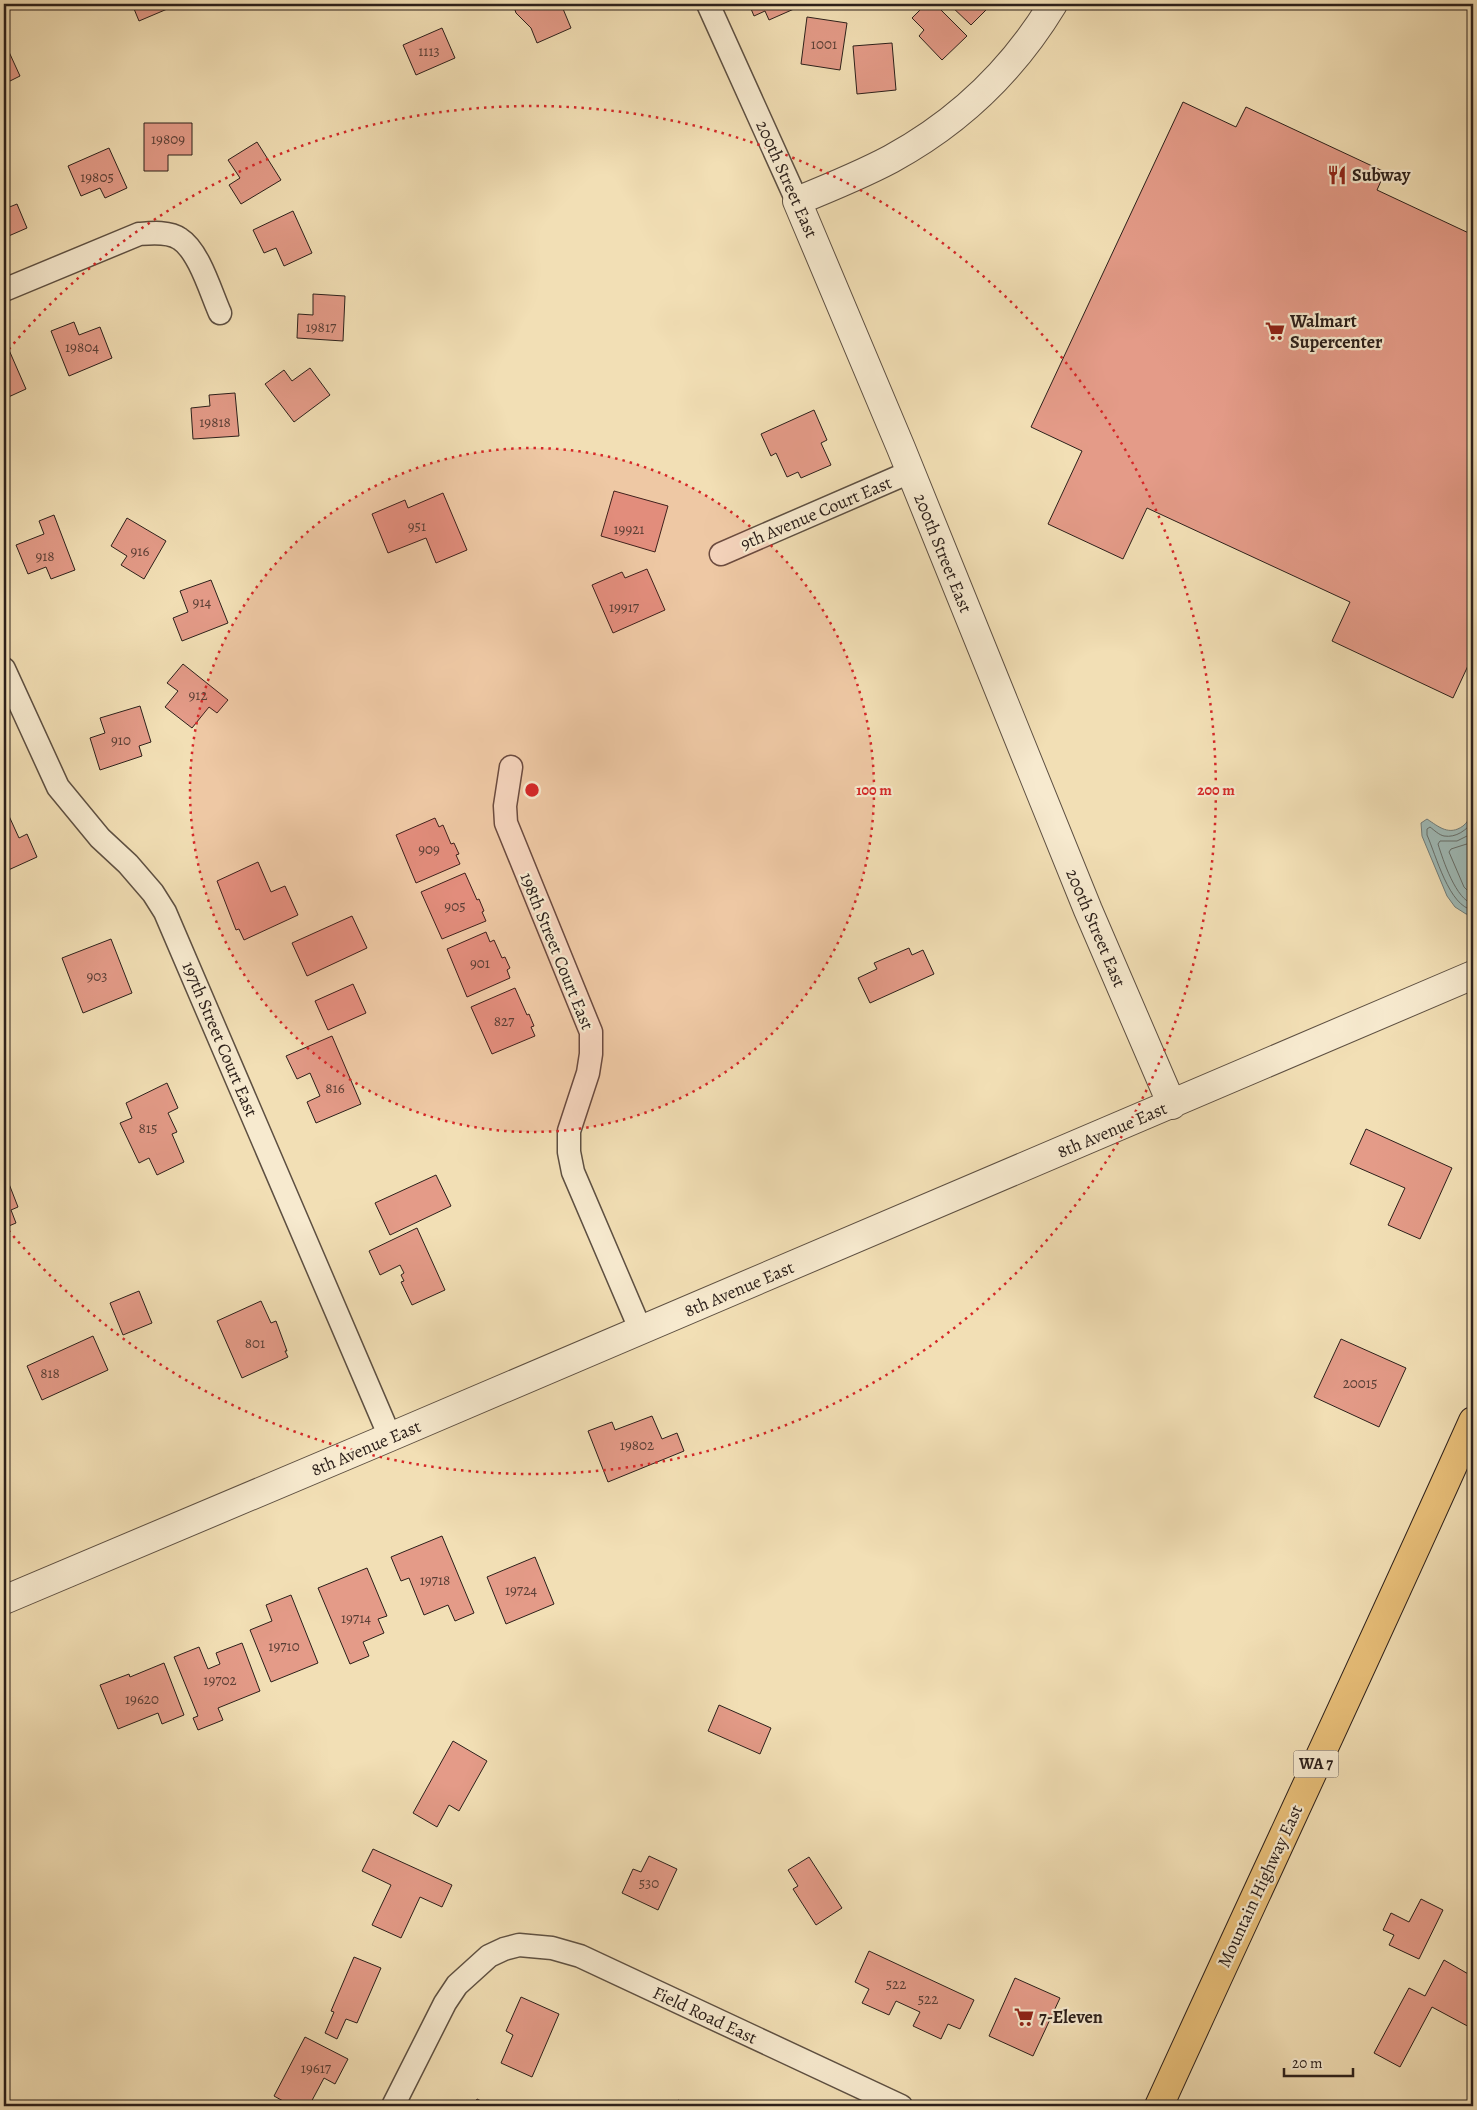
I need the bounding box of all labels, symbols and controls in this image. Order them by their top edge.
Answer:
house number: 1001 [811,34,837,54]
house number: 1113 [418,41,440,61]
street label: 200th Street East [750,116,824,242]
house number: 19809 [151,129,185,149]
place label: Subway [1352,163,1411,187]
restaurant icon: Subway [1326,164,1348,186]
house number: 19805 [80,167,114,187]
place label: Walmart Supercenter [1289,309,1383,354]
house number: 19817 [306,317,337,337]
supermarket icon: Walmart Supercenter [1264,320,1286,342]
house number: 19804 [65,337,99,357]
house number: 19818 [199,412,231,432]
street label: 9th Avenue Court East [737,470,895,556]
street label: 200th Street East [908,490,978,616]
house number: 951 [408,516,426,536]
house number: 19921 [613,519,645,539]
house number: 916 [131,541,150,561]
house number: 918 [35,546,55,566]
house number: 914 [193,592,212,612]
house number: 19917 [609,597,640,617]
house number: 912 [188,685,208,705]
house number: 910 [111,730,131,750]
text: 100 m [856,780,892,800]
text: 200 m [1197,780,1235,800]
centre of rings [523,781,541,799]
house number: 909 [418,839,440,859]
street label: 200th Street East [1060,865,1132,991]
street label: 198th Street Court East [514,869,600,1033]
house number: 905 [444,896,466,916]
house number: 901 [470,953,490,973]
street label: 197th Street Court East [176,958,264,1120]
house number: 903 [86,966,108,986]
house number: 827 [494,1011,515,1031]
house number: 816 [325,1078,345,1098]
street label: 8th Avenue East [1054,1096,1171,1164]
house number: 815 [139,1118,157,1138]
street label: 8th Avenue East [681,1255,798,1323]
house number: 801 [245,1333,265,1353]
house number: 818 [40,1363,60,1383]
house number: 20015 [1343,1373,1377,1393]
street label: 8th Avenue East [308,1414,425,1482]
house number: 19802 [620,1435,654,1455]
house number: 19718 [420,1570,450,1590]
house number: 19724 [505,1580,537,1600]
house number: 19714 [341,1608,371,1628]
house number: 19710 [268,1636,300,1656]
house number: 19702 [203,1670,237,1690]
house number: 19620 [125,1689,159,1709]
road number: WA 7 [1294,1750,1338,1778]
street label: Mountain Highway East [1212,1801,1308,1971]
house number: 530 [639,1873,659,1893]
house number: 522 [886,1974,906,1994]
street label: Field Road East [649,1980,761,2050]
house number: 522 [918,1989,938,2009]
place label: 7-Eleven [1039,2005,1103,2029]
supermarket icon: 7-Eleven [1013,2006,1035,2028]
scale bar [1284,2045,1353,2077]
text: 20 m [1292,2053,1323,2073]
house number: 19617 [301,2058,332,2078]

